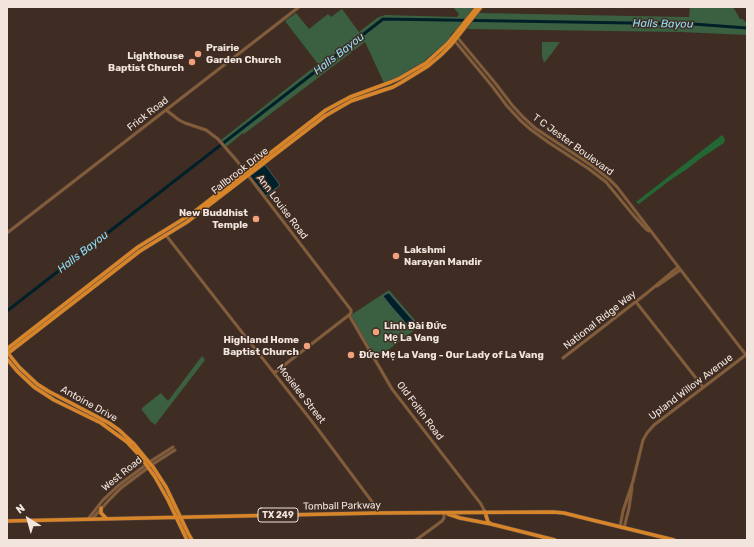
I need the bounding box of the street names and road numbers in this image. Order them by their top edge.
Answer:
street label: Frick Road [125,94,171,134]
street label: T C Jester Boulevard [530,112,616,178]
street label: Fallbrook Drive [209,145,271,197]
street label: Ann Louise Road [254,172,310,242]
street label: National Ridge Way [561,288,639,352]
street label: Upland Willow Avenue [647,352,735,422]
street label: Mosielee Street [274,362,328,426]
street label: Old Foltin Road [394,379,446,443]
street label: Antoine Drive [59,383,119,425]
street label: West Road [99,454,145,494]
street label: Tomball Parkway [303,499,381,513]
road number: TX 249 [258,508,298,522]

